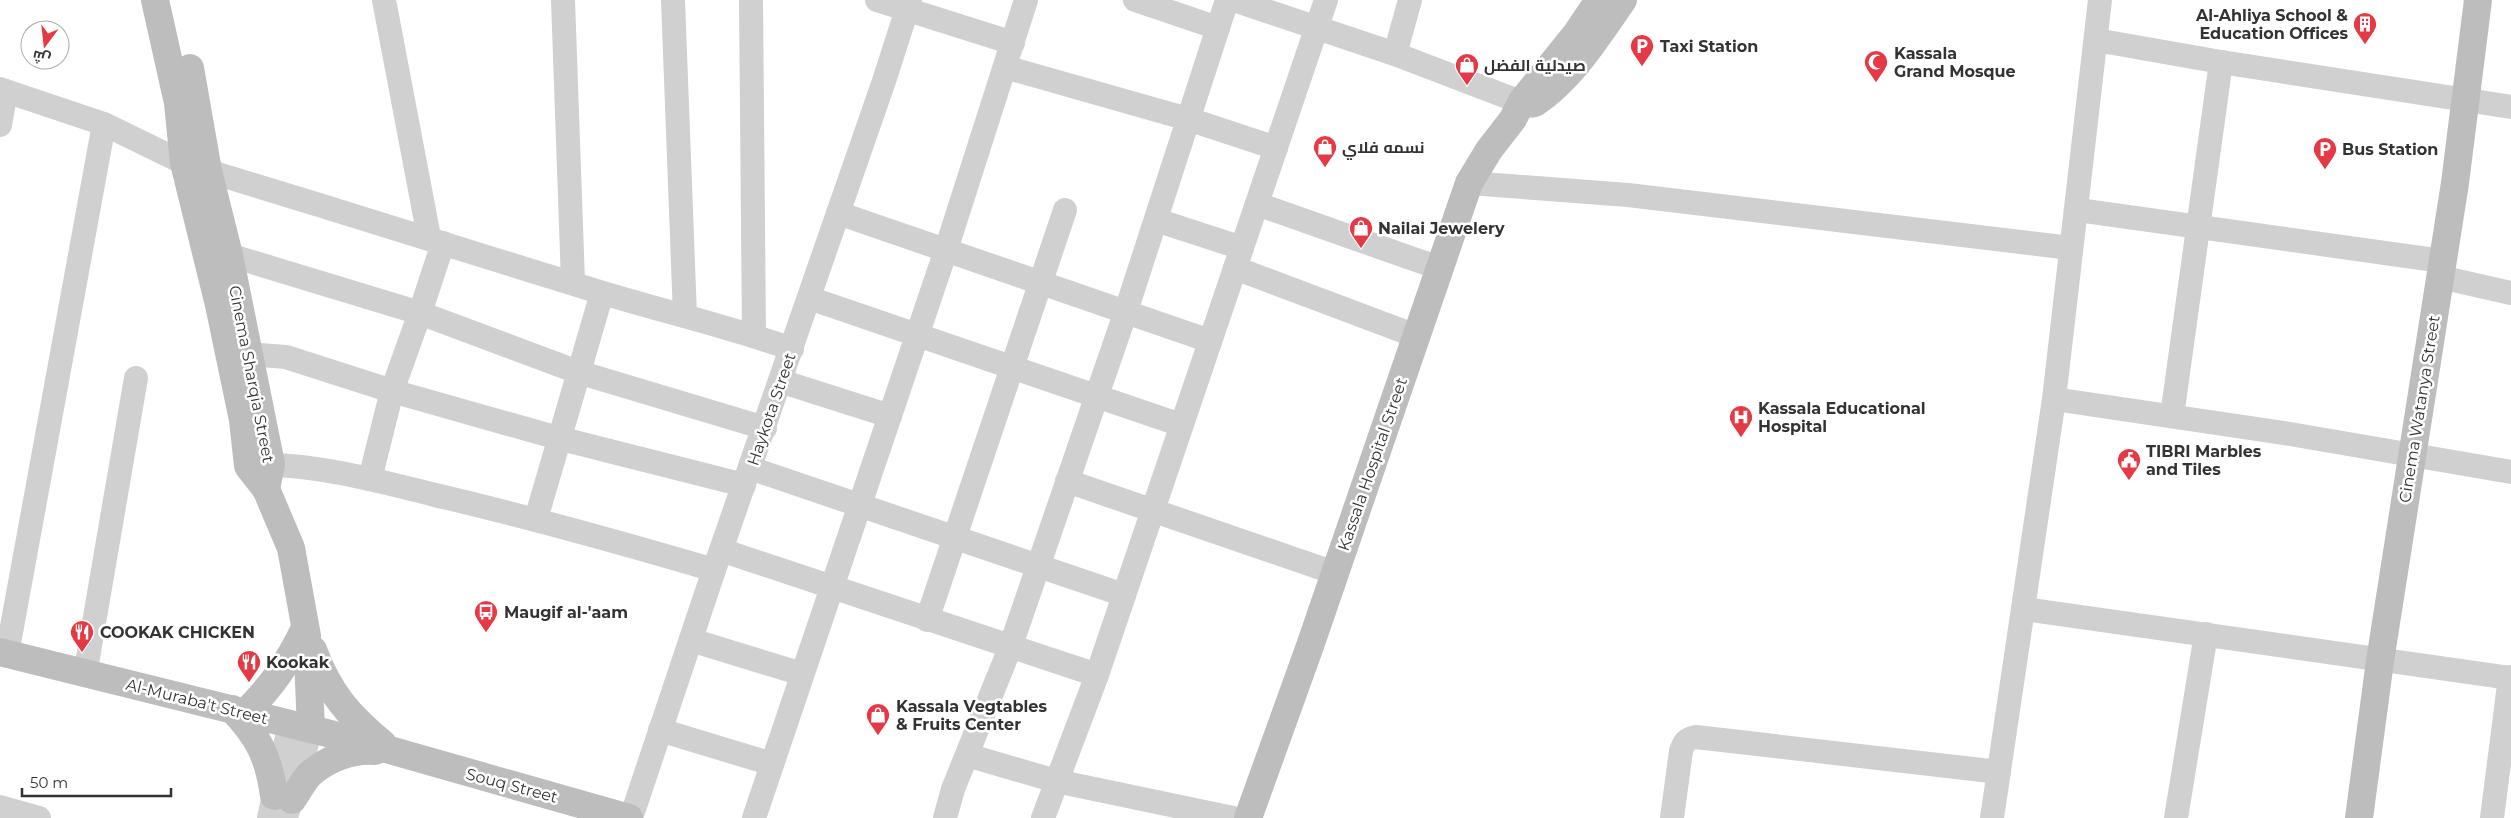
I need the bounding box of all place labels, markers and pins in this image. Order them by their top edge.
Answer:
place label: Al-Ahliya School & Education Offices [2195,6,2348,43]
building icon: Al-Ahliya School & Education Offices [2352,11,2378,45]
parking icon: Taxi Station [1629,33,1655,67]
place label: Taxi Station [1660,37,1758,56]
place label: Kassala Grand Mosque [1894,44,2016,81]
mosque icon: Kassala Grand Mosque [1863,49,1889,83]
shop icon: صيدلية الفضل [1454,52,1480,86]
place label: صيدلية الفضل [1484,56,1586,75]
shop icon: نسمه فلاي [1312,134,1338,168]
parking icon: Bus Station [2312,136,2338,170]
place label: نسمه فلاي [1342,138,1425,160]
place label: Bus Station [2342,140,2438,159]
shop icon: Nailai Jewelery [1348,215,1374,249]
place label: Nailai Jewelery [1378,219,1505,238]
place label: Kassala Educational Hospital [1758,399,1926,436]
hospital icon: Kassala Educational Hospital [1728,404,1754,438]
place label: TIBRI Marbles and Tiles [2146,442,2262,479]
public building icon: TIBRI Marbles and Tiles [2116,447,2142,481]
bus stop icon: Maugif al-'aam [473,599,499,633]
place label: Maugif al-'aam [504,603,628,622]
restaurant icon: COOKAK CHICKEN [69,619,95,653]
place label: COOKAK CHICKEN [100,623,255,642]
restaurant icon: Kookak [236,649,262,683]
place label: Kookak [266,653,330,672]
place label: Kassala Vegtables & Fruits Center [896,697,1047,734]
shop icon: Kassala Vegtables & Fruits Center [865,702,891,736]

